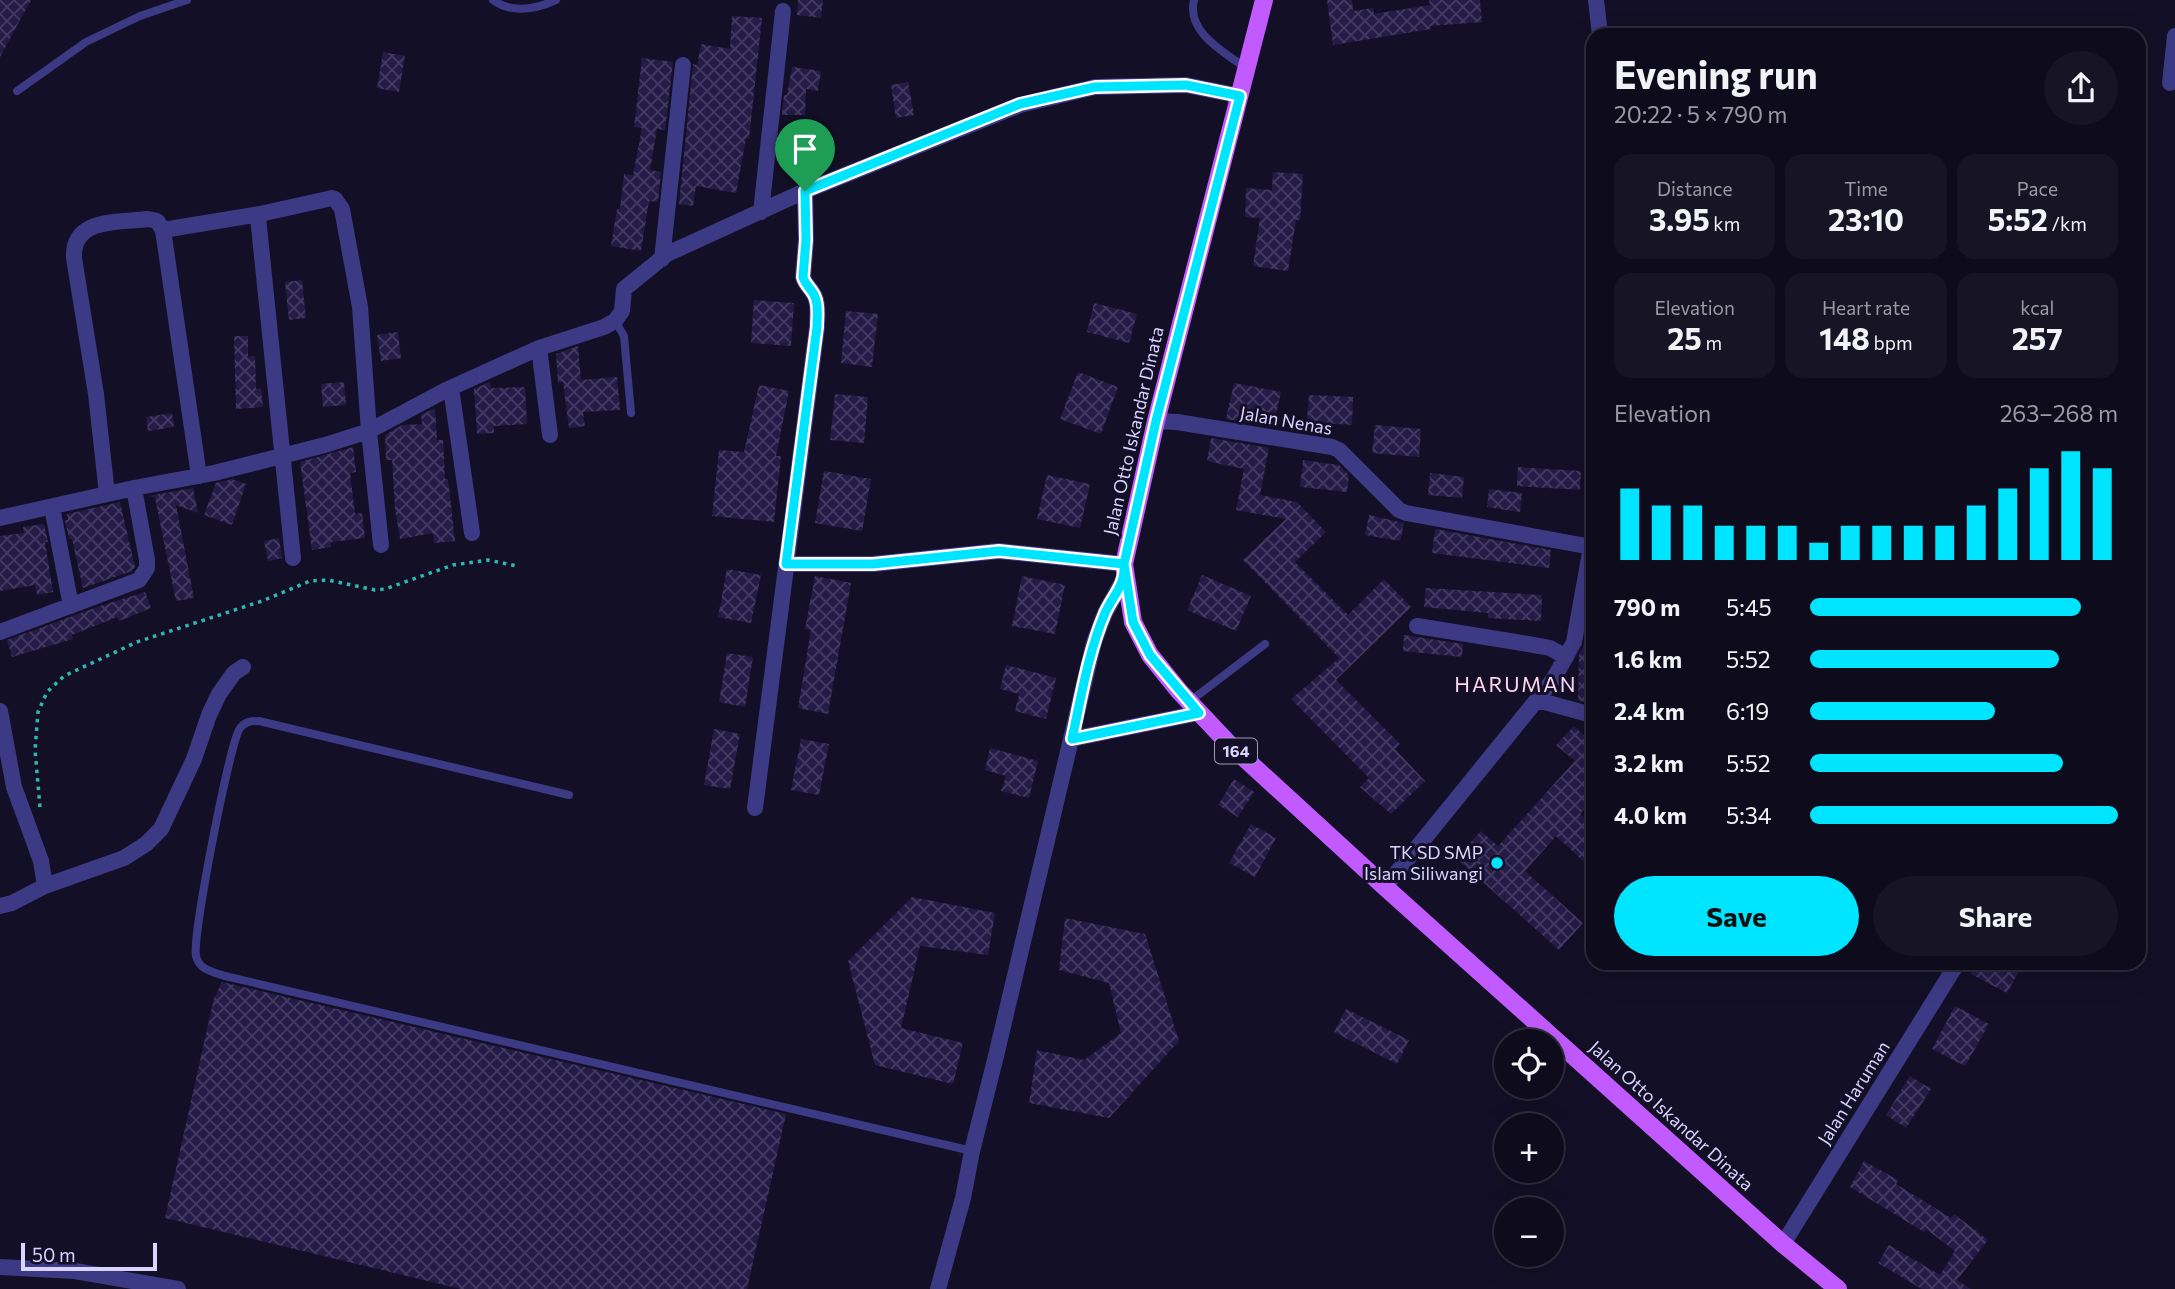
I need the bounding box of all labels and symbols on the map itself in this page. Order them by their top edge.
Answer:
pin [775,119,835,191]
street label: Jalan Otto Iskandar Dinata [1098,324,1168,537]
street label: Jalan Nenas [1238,401,1334,439]
district label: HARUMAN [1454,671,1578,696]
road number: 164 [1215,738,1257,764]
place label: TK SD SMP Islam Siliwangi [1364,841,1483,884]
marker: TK SD SMP Islam Siliwangi [1489,855,1505,871]
street label: Jalan Otto Iskandar Dinata [1585,1036,1758,1195]
street label: Jalan Haruman [1813,1037,1894,1148]
scale bar [21,1240,158,1272]

